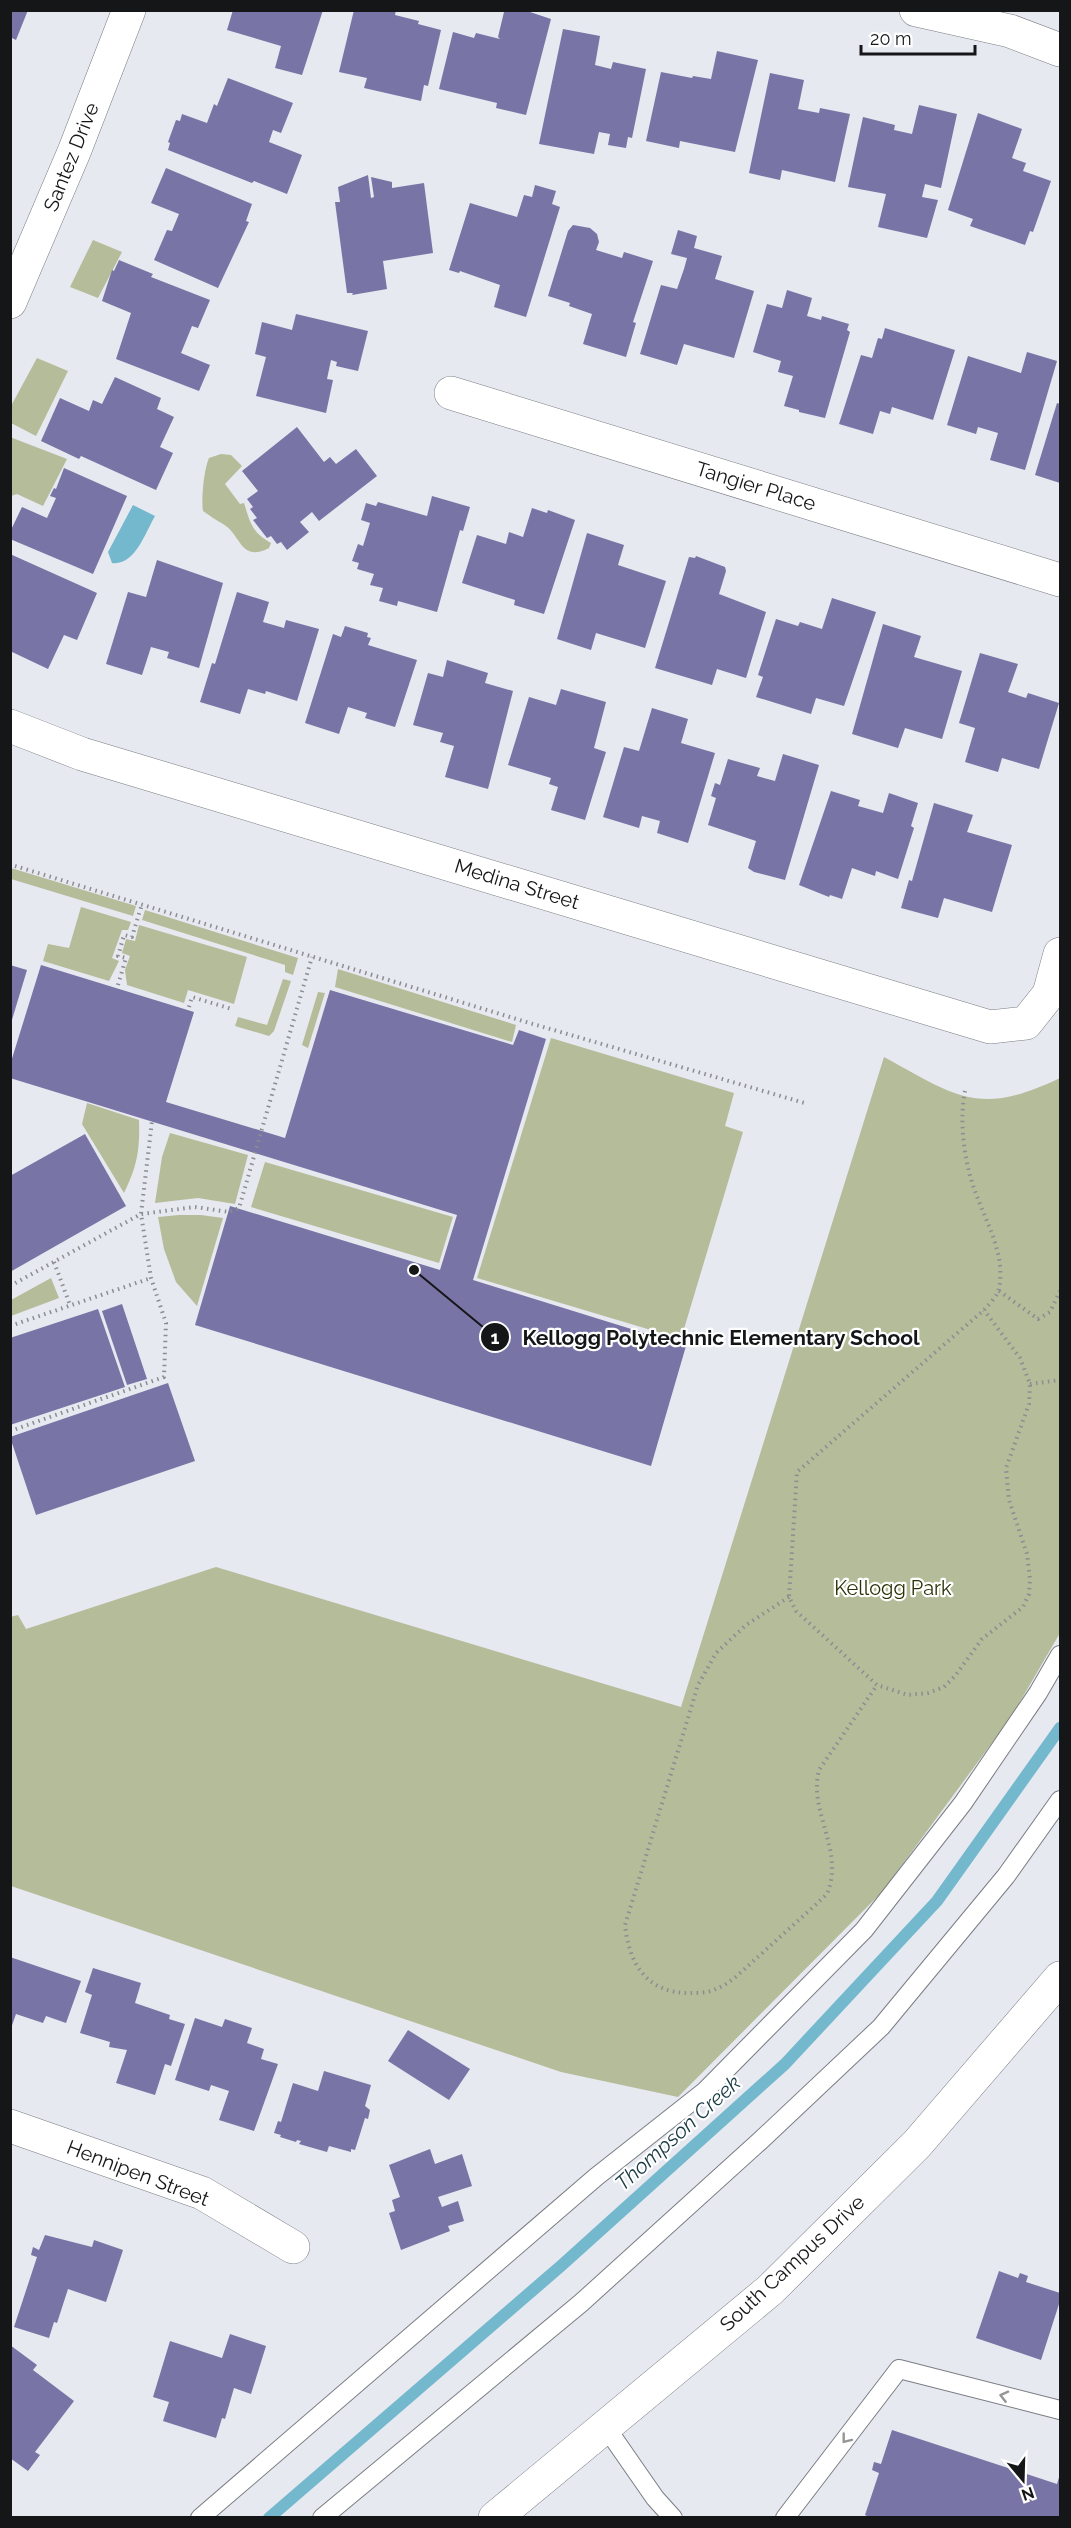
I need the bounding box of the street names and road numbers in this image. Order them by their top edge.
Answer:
street label: Santez Drive [38,99,104,215]
street label: Tangier Place [693,456,819,516]
street label: Medina Street [452,854,582,914]
street label: Hennipen Street [64,2135,213,2211]
street label: South Campus Drive [715,2190,870,2336]

